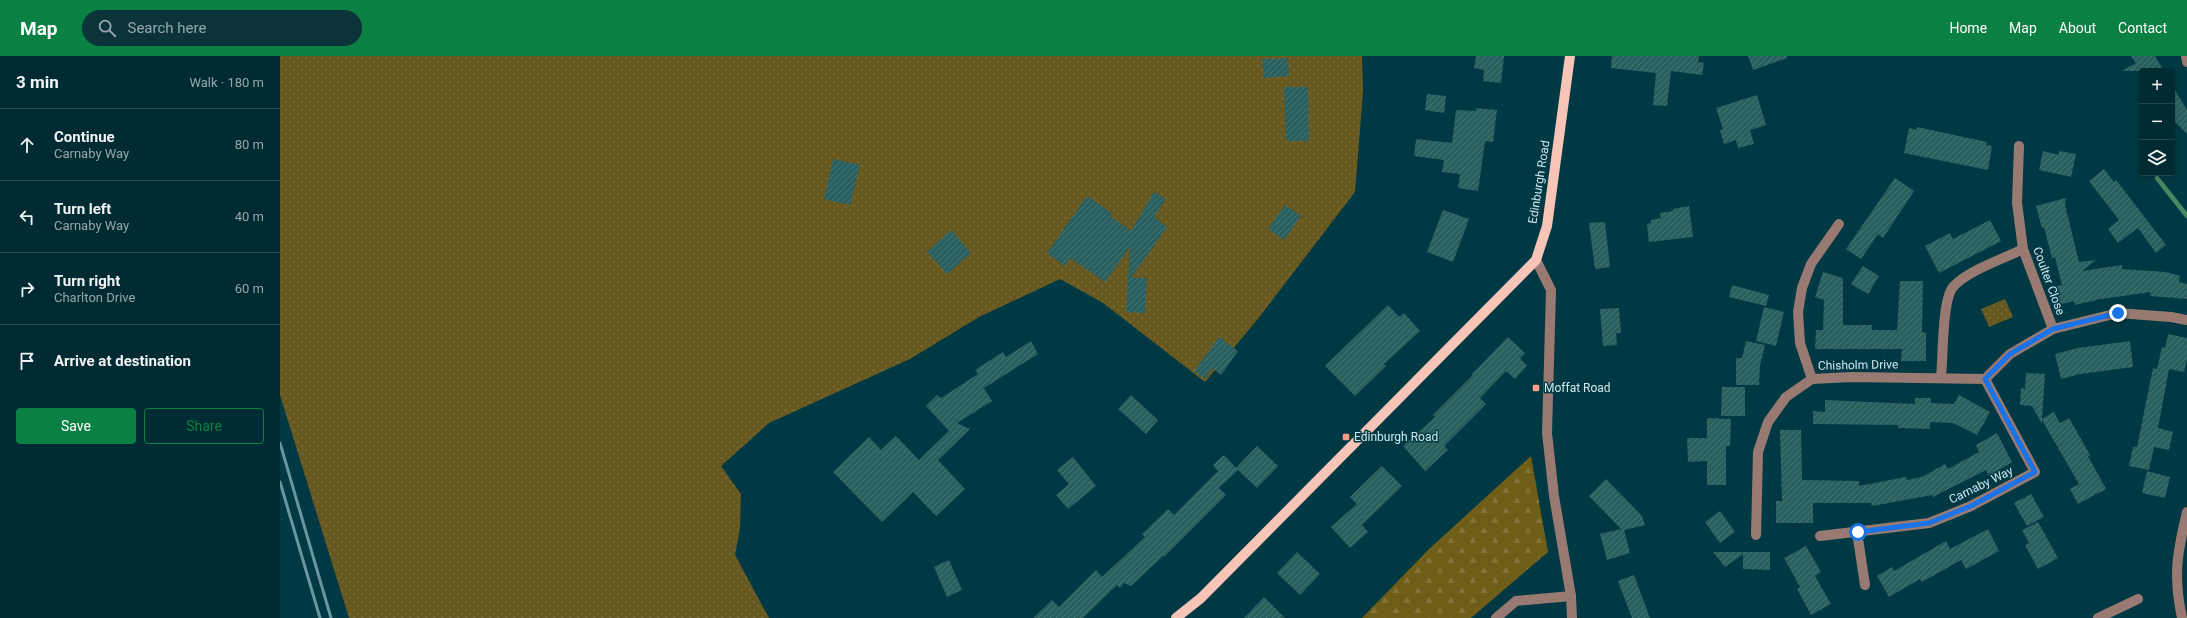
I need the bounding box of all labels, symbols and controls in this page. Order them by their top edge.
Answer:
search box [82,10,362,46]
text: Map [20,17,58,40]
icon: search [96,17,118,39]
text: Search here [128,19,206,37]
text: Home [1949,20,1987,36]
text: Map [2009,20,2037,36]
text: About [2059,20,2096,36]
text: Contact [2118,20,2167,36]
map controls [2139,68,2175,176]
button: + [2139,68,2175,104]
text: 3 min [16,72,59,92]
text: Walk · 180 m [189,75,264,90]
button: − [2139,104,2175,140]
text: Continue [54,128,115,146]
icon: ahead [16,134,38,156]
text: 80 m [235,137,264,152]
street label: Edinburgh Road [1526,139,1552,225]
button: layers [2139,140,2175,176]
text: Carnaby Way [54,146,129,161]
text: Turn left [54,200,111,218]
icon: left [16,206,38,228]
text: 40 m [235,209,264,224]
text: Carnaby Way [54,218,129,233]
street label: Coulter Close [2030,245,2068,317]
text: Turn right [54,272,120,290]
icon: right [16,278,38,300]
text: 60 m [235,281,264,296]
text: Charlton Drive [54,290,135,305]
route end [2109,304,2127,322]
icon: arrive [16,350,38,372]
text: Arrive at destination [54,352,191,370]
street label: Chisholm Drive [1818,357,1898,373]
place label: Moffat Road [1544,381,1611,395]
marker: Moffat Road [1531,383,1541,393]
button: Save [16,408,136,444]
button: Share [144,408,264,444]
place label: Edinburgh Road [1354,430,1438,444]
marker: Edinburgh Road [1341,432,1351,442]
street label: Carnaby Way [1947,463,2016,507]
route start [1849,523,1867,541]

